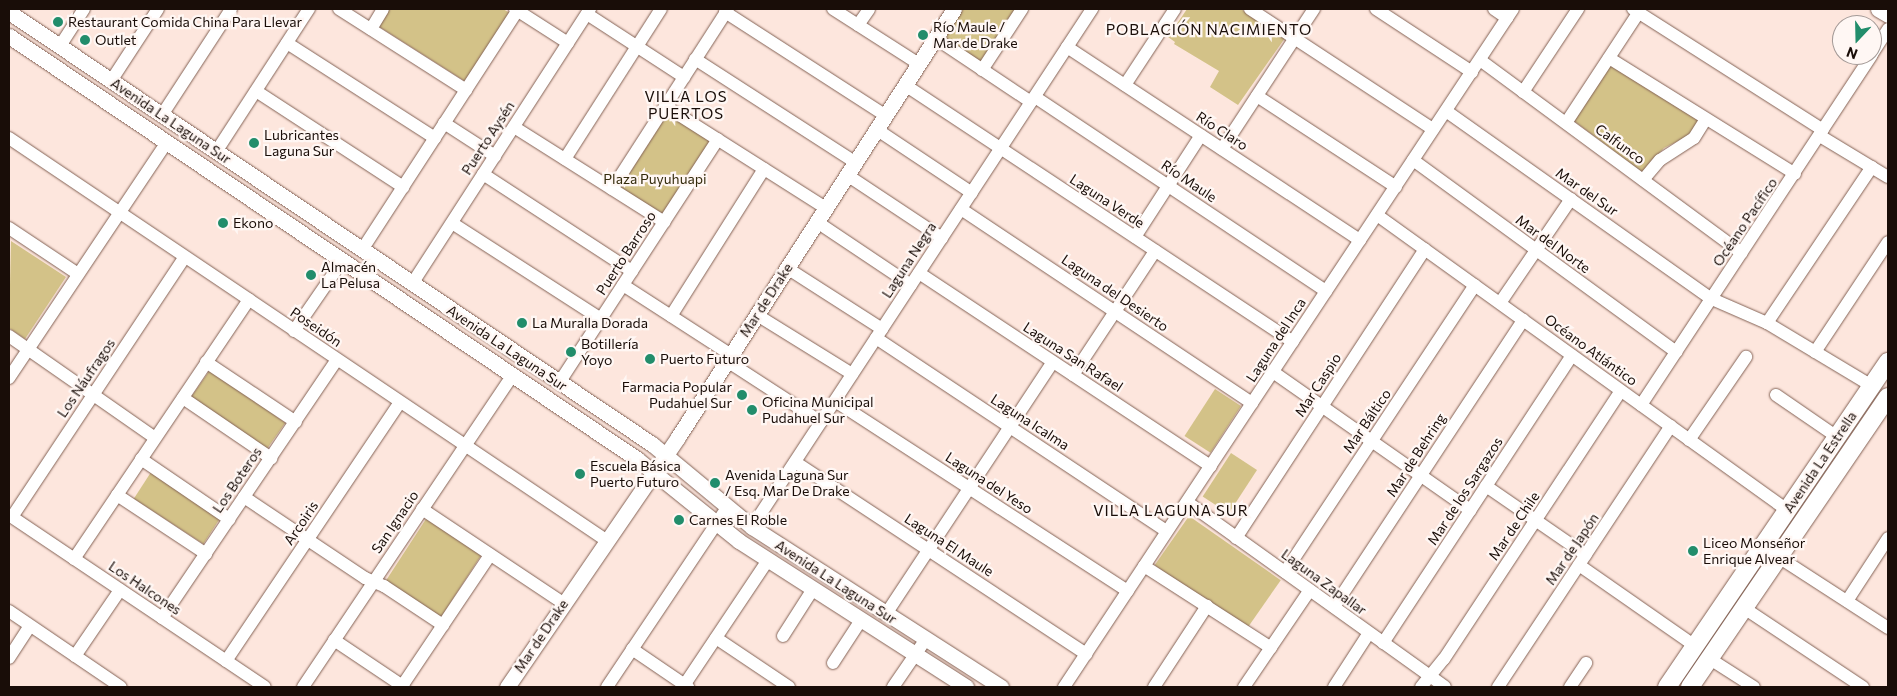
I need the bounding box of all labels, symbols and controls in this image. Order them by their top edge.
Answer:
place label: Restaurant Comida China Para Llevar [68,14,302,30]
north arrow [1832,15,1882,65]
marker: Restaurant Comida China Para Llevar [52,16,64,28]
place label: Río Maule / Mar de Drake [933,19,1018,52]
district label: POBLACIÓN NACIMIENTO [1103,21,1315,39]
marker: Río Maule / Mar de Drake [917,29,929,41]
place label: Outlet [95,32,137,48]
marker: Outlet [79,34,91,46]
text: N [1844,44,1860,63]
street label: Avenida La Laguna Sur [108,74,234,168]
district label: VILLA LOS PUERTOS [643,87,729,122]
street label: Puerto Aysén [458,98,518,178]
street label: Río Claro [1193,108,1251,154]
street label: Calfunco [1592,120,1648,168]
place label: Lubricantes Laguna Sur [264,127,339,160]
marker: Lubricantes Laguna Sur [248,137,260,149]
street label: Río Maule [1158,156,1220,206]
street label: Mar del Sur [1553,164,1621,220]
park label: Plaza Puyuhuapi [603,171,707,187]
street label: Laguna Verde [1067,171,1147,231]
street label: Océano Pacífico [1709,175,1781,269]
street label: Puerto Barroso [593,208,659,298]
street label: Mar del Norte [1512,211,1594,277]
place label: Ekono [233,215,273,231]
marker: Ekono [217,217,229,229]
street label: Laguna Negra [878,219,940,301]
street label: Laguna del Desierto [1058,251,1172,335]
place label: Almacén La Pelusa [321,259,380,292]
street label: Mar de Drake [736,260,796,340]
marker: Almacén La Pelusa [305,269,317,281]
street label: Laguna del Inca [1243,295,1309,385]
street label: Avenida La Laguna Sur [444,301,570,395]
street label: Poseidón [287,304,345,350]
street label: Océano Atlántico [1541,311,1641,389]
place label: La Muralla Dorada [532,315,648,331]
marker: La Muralla Dorada [516,317,528,329]
street label: Laguna San Rafael [1020,319,1126,395]
street label: Los Náufragos [54,335,118,421]
place label: Botillería Yoyo [581,336,639,368]
marker: Botillería Yoyo [565,346,577,358]
street label: Mar Caspio [1291,350,1345,420]
place label: Puerto Futuro [660,351,749,367]
marker: Puerto Futuro [644,353,656,365]
place label: Farmacia Popular Pudahuel Sur [622,379,732,412]
street label: Mar Báltico [1340,386,1394,456]
marker: Farmacia Popular Pudahuel Sur [736,389,748,401]
street label: Laguna Icalma [988,390,1072,454]
place label: Oficina Municipal Pudahuel Sur [762,394,874,427]
marker: Oficina Municipal Pudahuel Sur [746,404,758,416]
street label: Avenida La Estrella [1780,408,1860,516]
street label: Mar de Behring [1383,410,1449,500]
street label: Mar de los Sargazos [1424,434,1506,548]
street label: Los Boteros [209,444,265,516]
street label: Laguna del Yeso [942,449,1036,517]
place label: Escuela Básica Puerto Futuro [590,458,681,491]
place label: Avenida Laguna Sur / Esq. Mar De Drake [725,467,850,500]
marker: Escuela Básica Puerto Futuro [574,468,586,480]
marker: Avenida Laguna Sur / Esq. Mar De Drake [709,477,721,489]
street label: San Ignacio [368,487,422,557]
street label: Mar de Chile [1485,488,1543,564]
street label: Arcoiris [280,498,322,548]
district label: VILLA LAGUNA SUR [1091,502,1251,520]
street label: Laguna El Maule [901,510,997,580]
street label: Mar de Japón [1542,510,1602,588]
place label: Carnes El Roble [689,512,787,528]
marker: Carnes El Roble [673,514,685,526]
place label: Liceo Monseñor Enrique Alvear [1703,535,1805,568]
street label: Avenida La Laguna Sur [772,536,900,628]
street label: Laguna Zapallar [1278,545,1370,619]
marker: Liceo Monseñor Enrique Alvear [1687,545,1699,557]
street label: Los Halcones [106,558,184,618]
street label: Mar de Drake [510,596,572,676]

